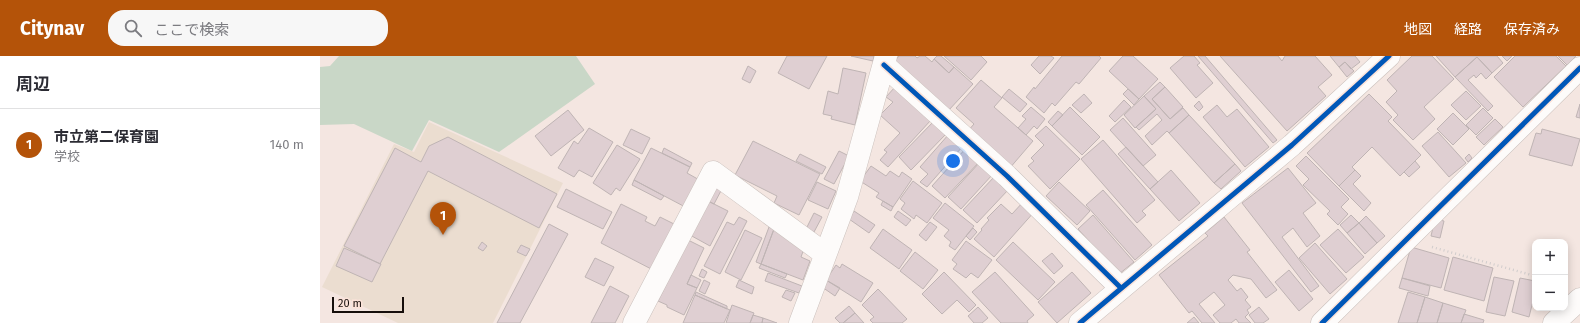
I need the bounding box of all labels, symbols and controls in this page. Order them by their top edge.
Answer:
search box [108,10,388,46]
text: Citynav [20,17,84,40]
icon: search [122,17,144,39]
text: ここで検索 [154,21,229,39]
text: 地図 [1404,21,1432,38]
text: 経路 [1454,21,1482,38]
text: 保存済み [1504,21,1560,38]
text: 周辺 [16,74,50,95]
text: 市立第二保育園 [54,128,159,146]
text: 1 [26,137,32,152]
text: 140 m [270,137,304,152]
text: 学校 [54,149,80,164]
your location [943,151,963,171]
pin: 1 [430,202,456,235]
map controls [1532,239,1568,311]
button: + [1532,239,1568,275]
button: − [1532,275,1568,311]
scale bar [332,295,404,314]
text: 20 m [338,297,362,310]

